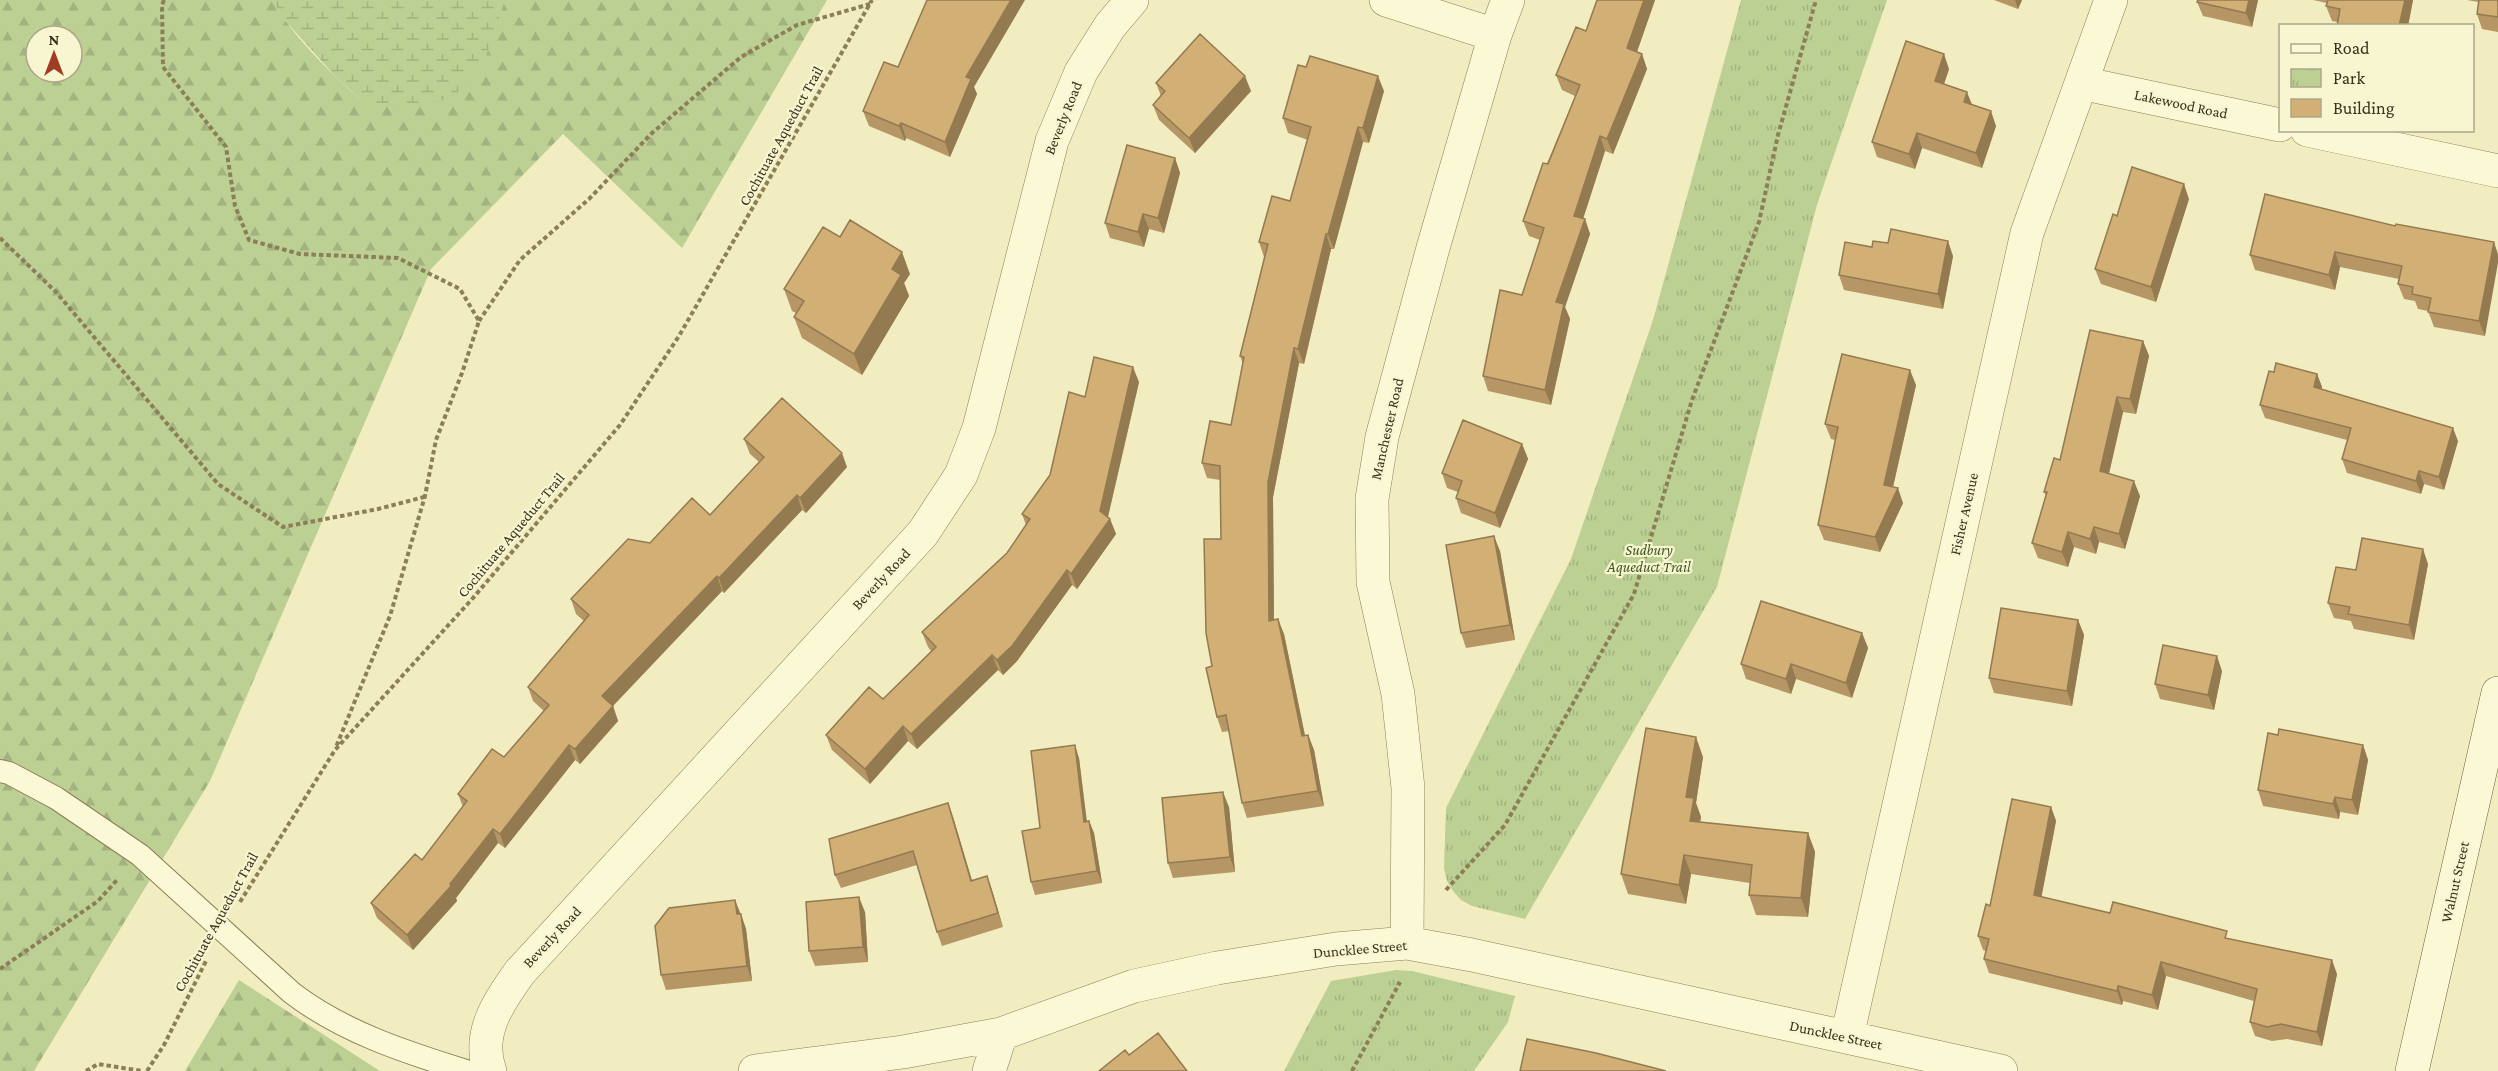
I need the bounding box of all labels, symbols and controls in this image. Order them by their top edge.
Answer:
north arrow [24,24,84,84]
legend [2279,24,2474,132]
text: N [49,31,60,48]
text: Road [2333,38,2370,58]
street label: Cochituate Aqueduct Trail [736,63,827,209]
text: Park [2333,68,2365,88]
street label: Beverly Road [1041,79,1086,157]
street label: Lakewood Road [2133,86,2229,122]
text: Building [2333,98,2395,118]
street label: Manchester Road [1367,376,1407,482]
street label: Cochituate Aqueduct Trail [454,470,568,601]
street label: Fisher Avenue [1947,471,1981,557]
park label: Sudbury Aqueduct Trail [1606,542,1691,576]
street label: Beverly Road [849,545,914,613]
street label: Walnut Street [2438,839,2472,924]
street label: Cochituate Aqueduct Trail [171,849,262,995]
street label: Beverly Road [520,903,585,971]
street label: Duncklee Street [1312,937,1409,961]
street label: Duncklee Street [1788,1017,1885,1053]

